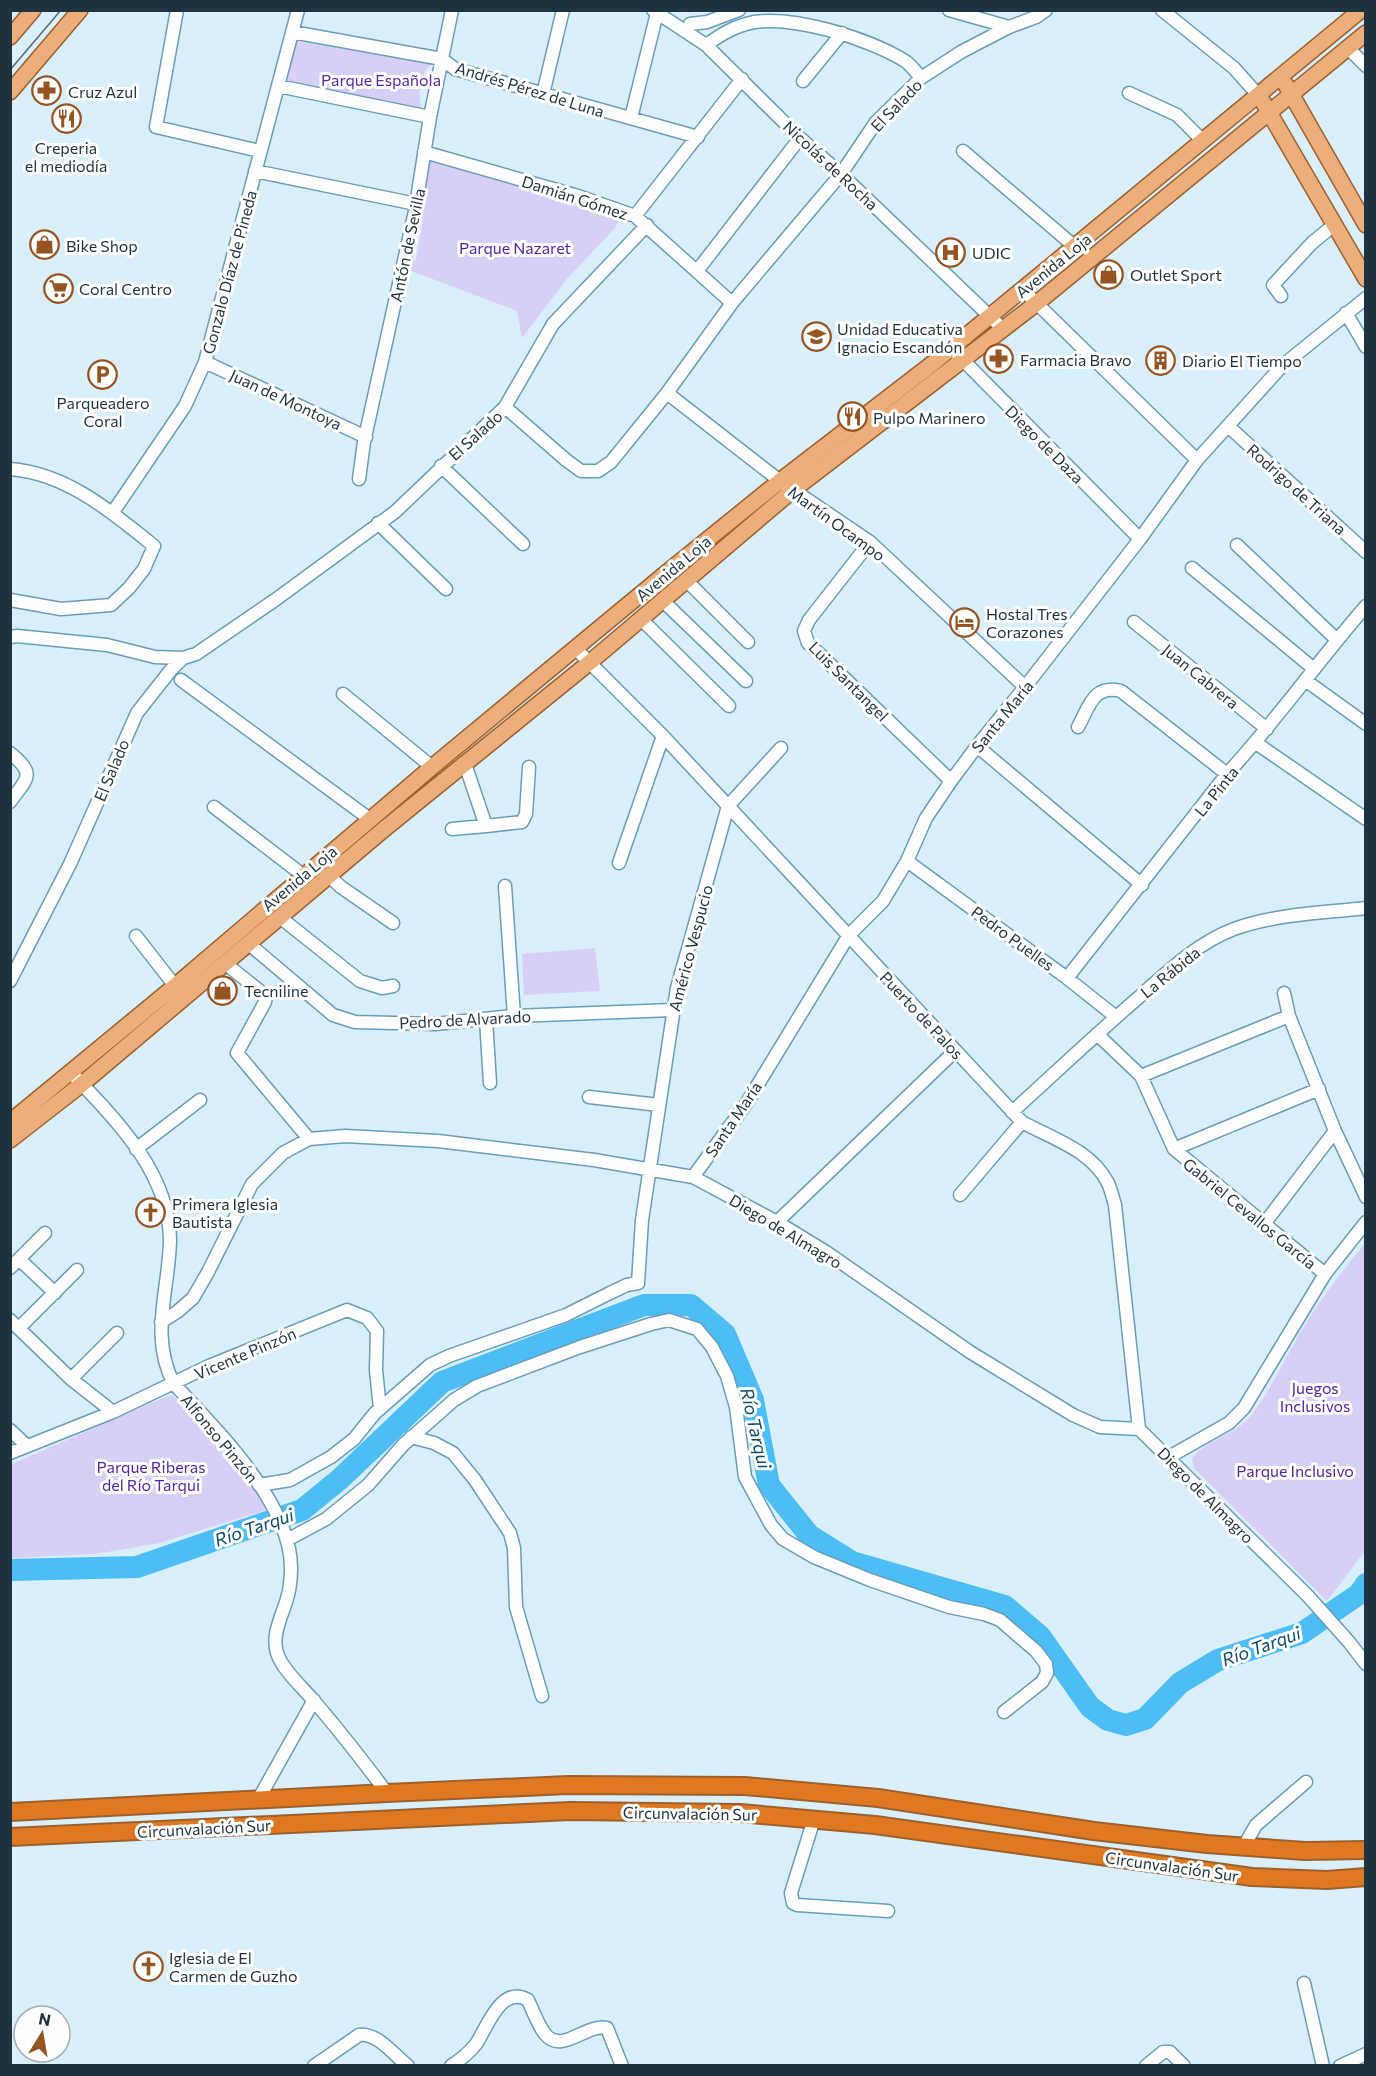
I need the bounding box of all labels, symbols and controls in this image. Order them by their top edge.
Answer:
street label: Andrés Pérez de Luna [453,57,607,121]
park label: Parque Española [321,70,441,89]
pharmacy icon: Cruz Azul [31,75,63,107]
street label: El Salado [866,75,926,135]
place label: Cruz Azul [68,82,137,101]
restaurant icon: Creperia el mediodía [50,103,82,135]
street label: Nicolás de Rocha [780,116,882,214]
place label: Creperia el mediodía [25,138,107,175]
street label: Damián Gómez [520,171,630,223]
street label: Antón de Sevilla [386,186,428,304]
street label: Gonzalo Díaz de Pineda [198,188,260,356]
shop icon: Bike Shop [29,229,61,261]
street label: Avenida Loja [1011,229,1095,301]
place label: Bike Shop [66,236,138,255]
hospital icon: UDIC [935,236,967,268]
park label: Parque Nazaret [459,238,571,257]
place label: UDIC [972,243,1011,262]
shop icon: Outlet Sport [1093,258,1125,290]
place label: Outlet Sport [1130,265,1222,284]
supermarket icon: Coral Centro [42,272,74,304]
place label: Coral Centro [79,279,172,298]
place label: Unidad Educativa Ignacio Escandón [837,319,963,356]
school or university icon: Unidad Educativa Ignacio Escandón [800,321,832,353]
pharmacy icon: Farmacia Bravo [983,343,1015,375]
building icon: Diario El Tiempo [1145,344,1177,376]
place label: Farmacia Bravo [1020,350,1132,369]
place label: Diario El Tiempo [1182,351,1302,370]
parking icon: Parqueadero Coral [87,358,119,390]
street label: Juan de Montoya [227,365,345,433]
place label: Parqueadero Coral [57,393,149,430]
restaurant icon: Pulpo Marinero [836,401,868,433]
street label: Diego de Daza [1002,401,1088,487]
street label: El Salado [444,406,506,464]
place label: Pulpo Marinero [873,408,985,427]
street label: Rodrigo de Triana [1244,440,1350,538]
street label: Martín Ocampo [785,481,889,565]
street label: Avenida Loja [632,531,714,605]
place label: Hostal Tres Corazones [986,604,1067,641]
hotel icon: Hostal Tres Corazones [949,606,981,638]
street label: Luis Santangel [805,637,893,725]
street label: Juan Cabrera [1159,640,1243,712]
street label: Santa María [967,676,1037,756]
street label: El Salado [89,736,133,804]
street label: La Pinta [1190,762,1242,820]
street label: Avenida Loja [258,841,340,915]
street label: Américo Vespucio [664,883,716,1013]
street label: Pedro Puelles [968,902,1058,974]
street label: La Rábida [1137,942,1203,1002]
street label: Puerto de Palos [877,967,967,1063]
shop icon: Tecniline [207,974,239,1006]
place label: Tecniline [244,981,308,1000]
street label: Pedro de Alvarado [399,1006,531,1032]
street label: Santa María [701,1077,765,1161]
street label: Gabriel Cevallos García [1180,1153,1320,1273]
street label: Diego de Almagro [726,1190,846,1272]
place label: Primera Iglesia Bautista [172,1194,278,1231]
church icon: Primera Iglesia Bautista [135,1196,167,1228]
street label: Vicente Pinzón [191,1323,299,1383]
park label: Juegos Inclusivos [1280,1378,1350,1415]
water label: Río Tarqui [736,1385,776,1472]
street label: Alfonso Pinzón [177,1390,263,1486]
street label: Diego de Almagro [1154,1443,1258,1547]
park label: Parque Riberas del Río Tarqui [97,1457,205,1494]
park label: Parque Inclusivo [1236,1461,1354,1480]
water label: Río Tarqui [211,1503,298,1551]
water label: Río Tarqui [1219,1621,1305,1670]
street label: Circunvalación Sur [623,1802,758,1824]
street label: Circunvalación Sur [136,1815,272,1841]
street label: Circunvalación Sur [1104,1847,1240,1885]
place label: Iglesia de El Carmen de Guzho [169,1948,297,1985]
church icon: Iglesia de El Carmen de Guzho [132,1950,164,1982]
north arrow [12,2004,72,2064]
text: N [37,2008,53,2029]

